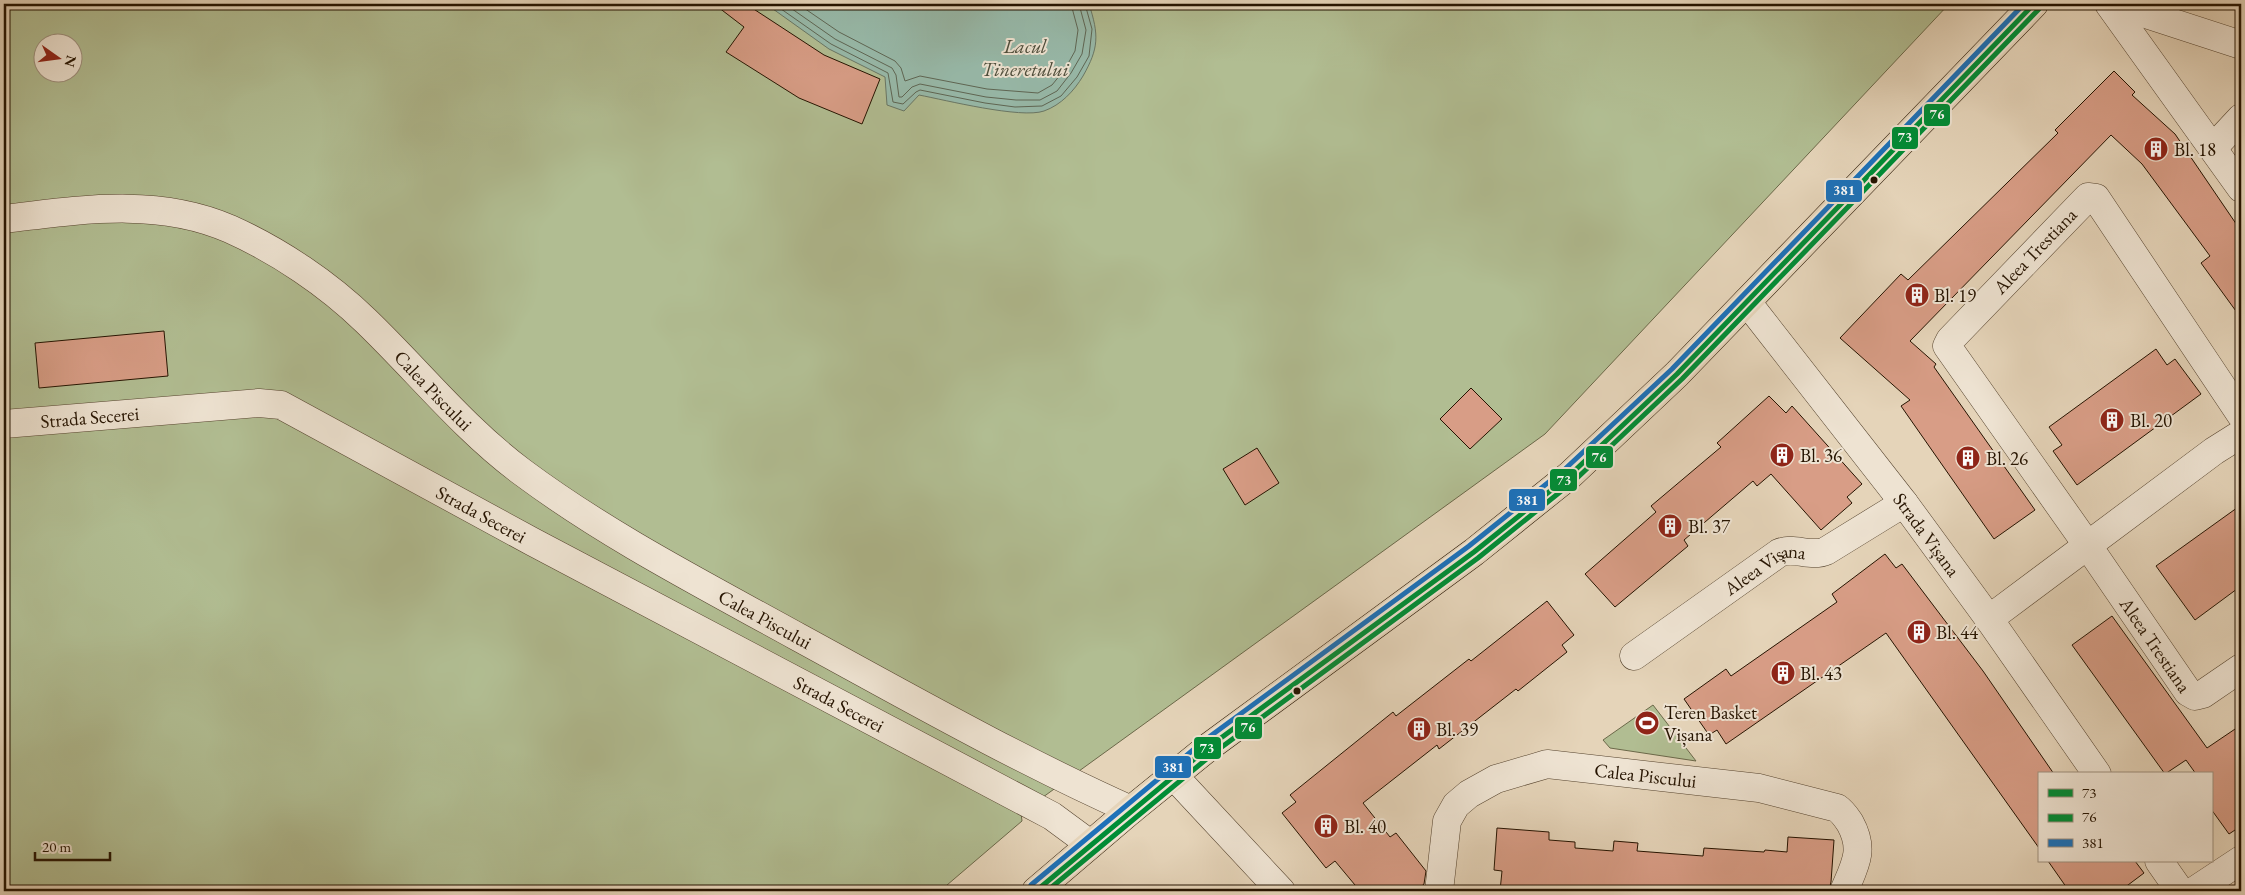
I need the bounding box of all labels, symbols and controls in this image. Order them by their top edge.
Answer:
north arrow [32,32,82,82]
water label: Lacul Tineretului [981,33,1070,82]
text: N [60,53,81,69]
line badge: 76 [1923,103,1951,127]
text: 76 [1930,105,1945,123]
line badge: 73 [1891,126,1919,150]
text: 73 [1898,128,1912,146]
building icon: Bl. 18 [2143,136,2169,162]
place label: Bl. 18 [2174,137,2216,162]
unlabelled marker [1869,175,1879,185]
line badge: 381 [1825,179,1863,203]
text: 381 [1833,181,1855,199]
street label: Aleea Trestiana [1987,202,2083,300]
building icon: Bl. 19 [1904,282,1930,308]
place label: Bl. 19 [1934,283,1976,308]
street label: Calea Piscului [389,345,478,436]
street label: Strada Secerei [39,400,140,433]
building icon: Bl. 20 [2099,407,2125,433]
place label: Bl. 20 [2130,408,2172,433]
building icon: Bl. 36 [1769,442,1795,468]
place label: Bl. 36 [1800,443,1842,468]
line badge: 76 [1585,445,1614,469]
building icon: Bl. 26 [1955,445,1981,471]
place label: Bl. 26 [1986,446,2028,471]
text: 76 [1592,448,1607,466]
line badge: 73 [1549,468,1578,492]
text: 73 [1557,471,1571,489]
street label: Strada Secerei [432,479,531,549]
street label: Strada Vișana [1888,487,1966,582]
line badge: 381 [1508,488,1546,512]
text: 381 [1516,491,1538,509]
building icon: Bl. 37 [1657,513,1683,539]
place label: Bl. 37 [1688,514,1731,539]
street label: Aleea Vișana [1718,538,1808,601]
street label: Calea Piscului [714,583,817,655]
street label: Aleea Trestiana [2114,591,2197,698]
building icon: Bl. 44 [1906,619,1932,645]
place label: Bl. 44 [1936,620,1979,645]
building icon: Bl. 43 [1770,660,1796,686]
place label: Bl. 43 [1800,661,1842,686]
street label: Strada Secerei [790,669,889,738]
unlabelled marker [1292,686,1302,696]
place label: Teren Basket Vișana [1664,700,1757,747]
sports icon: Teren Basket Vișana [1634,710,1660,736]
line badge: 76 [1234,716,1263,740]
building icon: Bl. 39 [1406,716,1432,742]
place label: Bl. 39 [1436,717,1478,742]
text: 76 [1241,718,1256,736]
line badge: 73 [1193,736,1222,760]
text: 73 [1200,739,1214,757]
line badge: 381 [1154,755,1192,779]
street label: Calea Piscului [1593,757,1698,793]
text: 381 [1162,758,1184,776]
legend [2038,772,2212,862]
text: 73 [2082,783,2096,802]
text: 76 [2082,807,2096,826]
building icon: Bl. 40 [1313,813,1339,839]
place label: Bl. 40 [1344,814,1386,839]
scale bar [35,830,110,862]
text: 381 [2082,833,2104,852]
text: 20 m [42,837,71,856]

